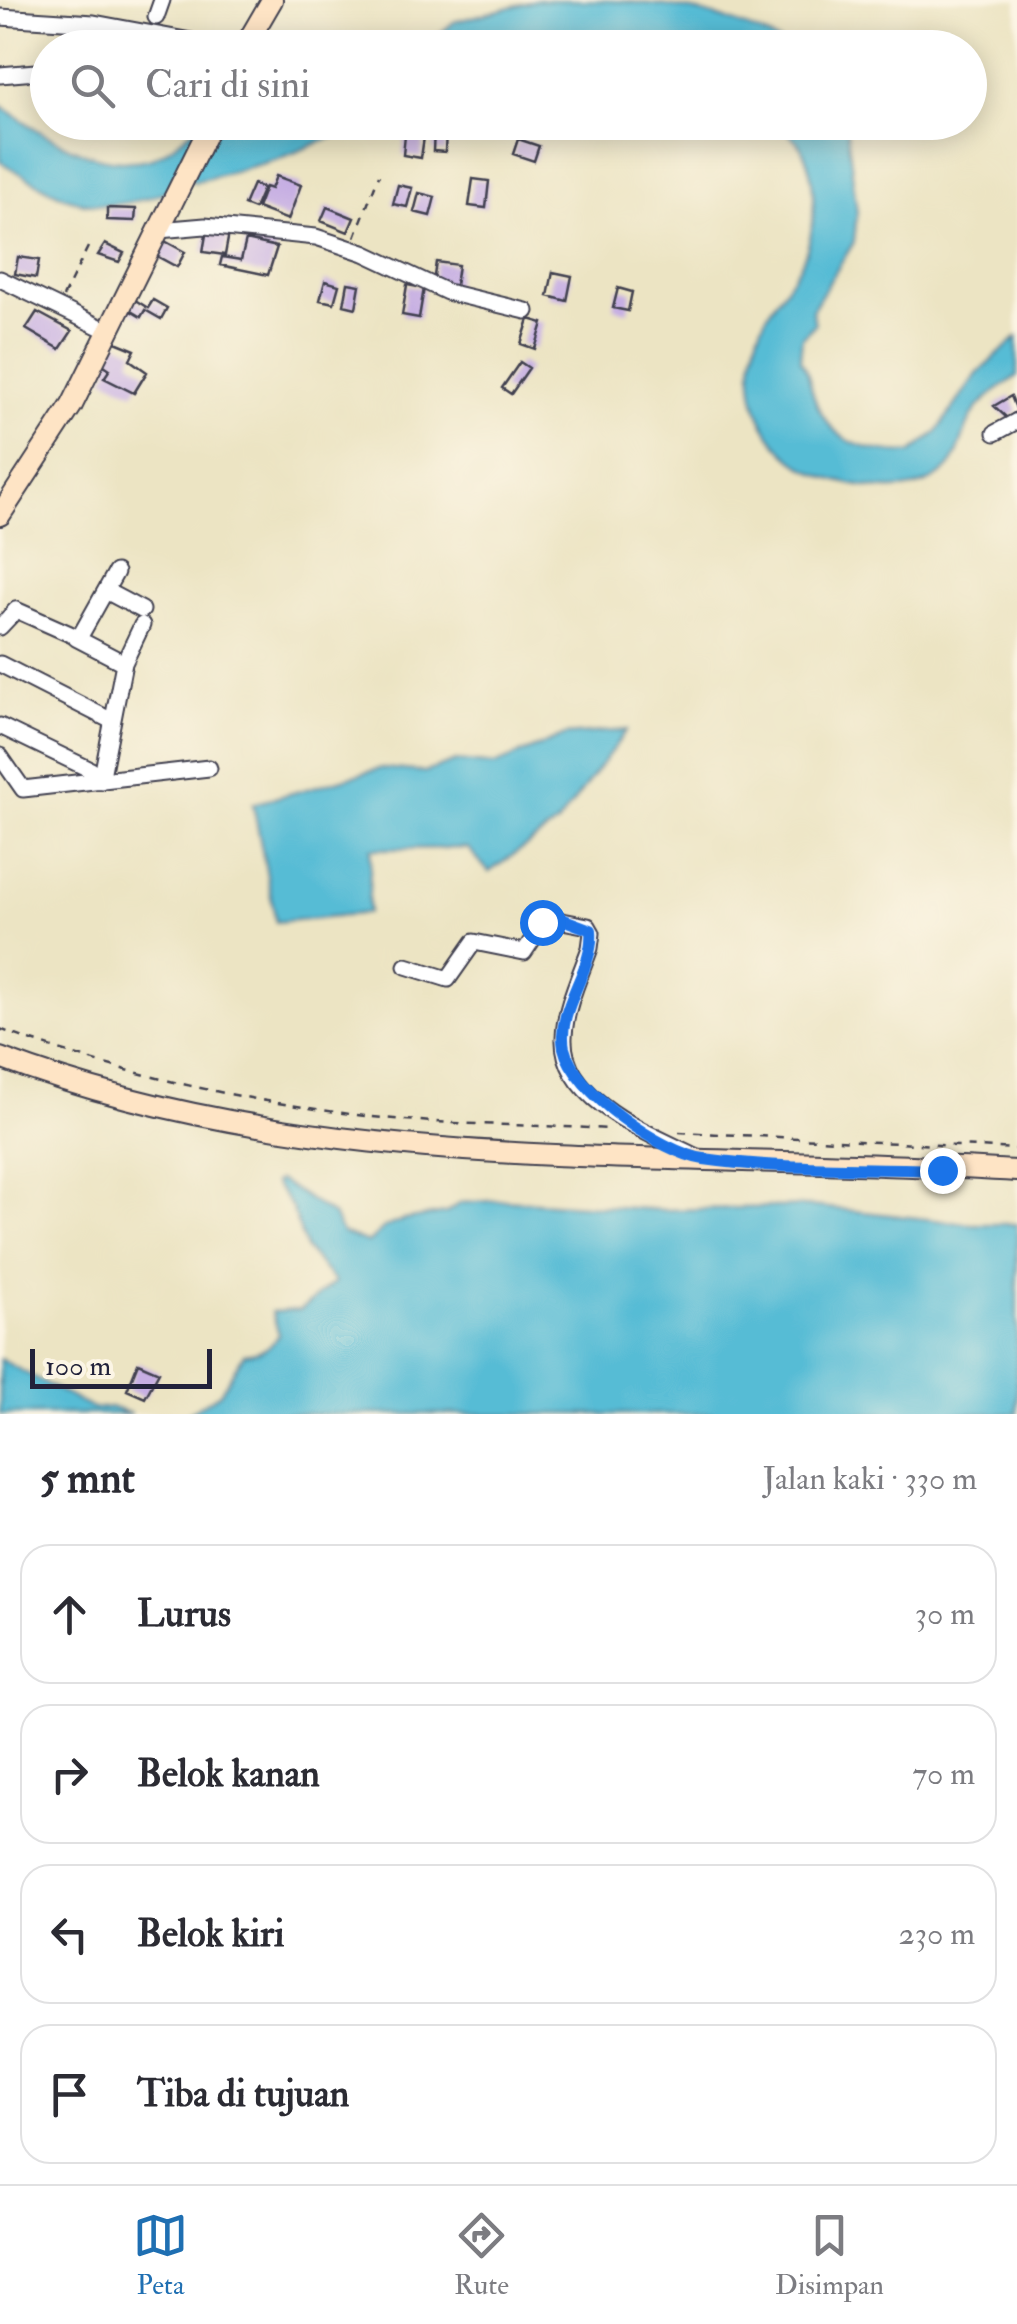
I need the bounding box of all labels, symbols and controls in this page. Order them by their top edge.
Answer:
search box [30,30,987,140]
icon: search [65,58,120,113]
text: Cari di sini [145,61,310,109]
route start [520,900,566,946]
route end [920,1148,966,1194]
scale bar [30,1344,212,1388]
text: 100 m [45,1349,111,1384]
text: 5 mnt [40,1453,135,1505]
text: Jalan kaki · 330 m [763,1459,977,1499]
icon: ahead [42,1587,97,1642]
text: Lurus [137,1590,231,1638]
text: 30 m [915,1594,975,1634]
icon: right [42,1747,97,1802]
text: Belok kanan [137,1750,320,1798]
text: 70 m [912,1754,975,1794]
icon: left [42,1907,97,1962]
text: Belok kiri [137,1910,284,1958]
text: 230 m [899,1914,975,1954]
icon: arrive [42,2067,97,2122]
text: Tiba di tujuan [137,2070,349,2118]
tab: Peta [133,2208,188,2303]
tab: Rute [454,2208,509,2303]
tab: Disimpan [775,2208,884,2303]

